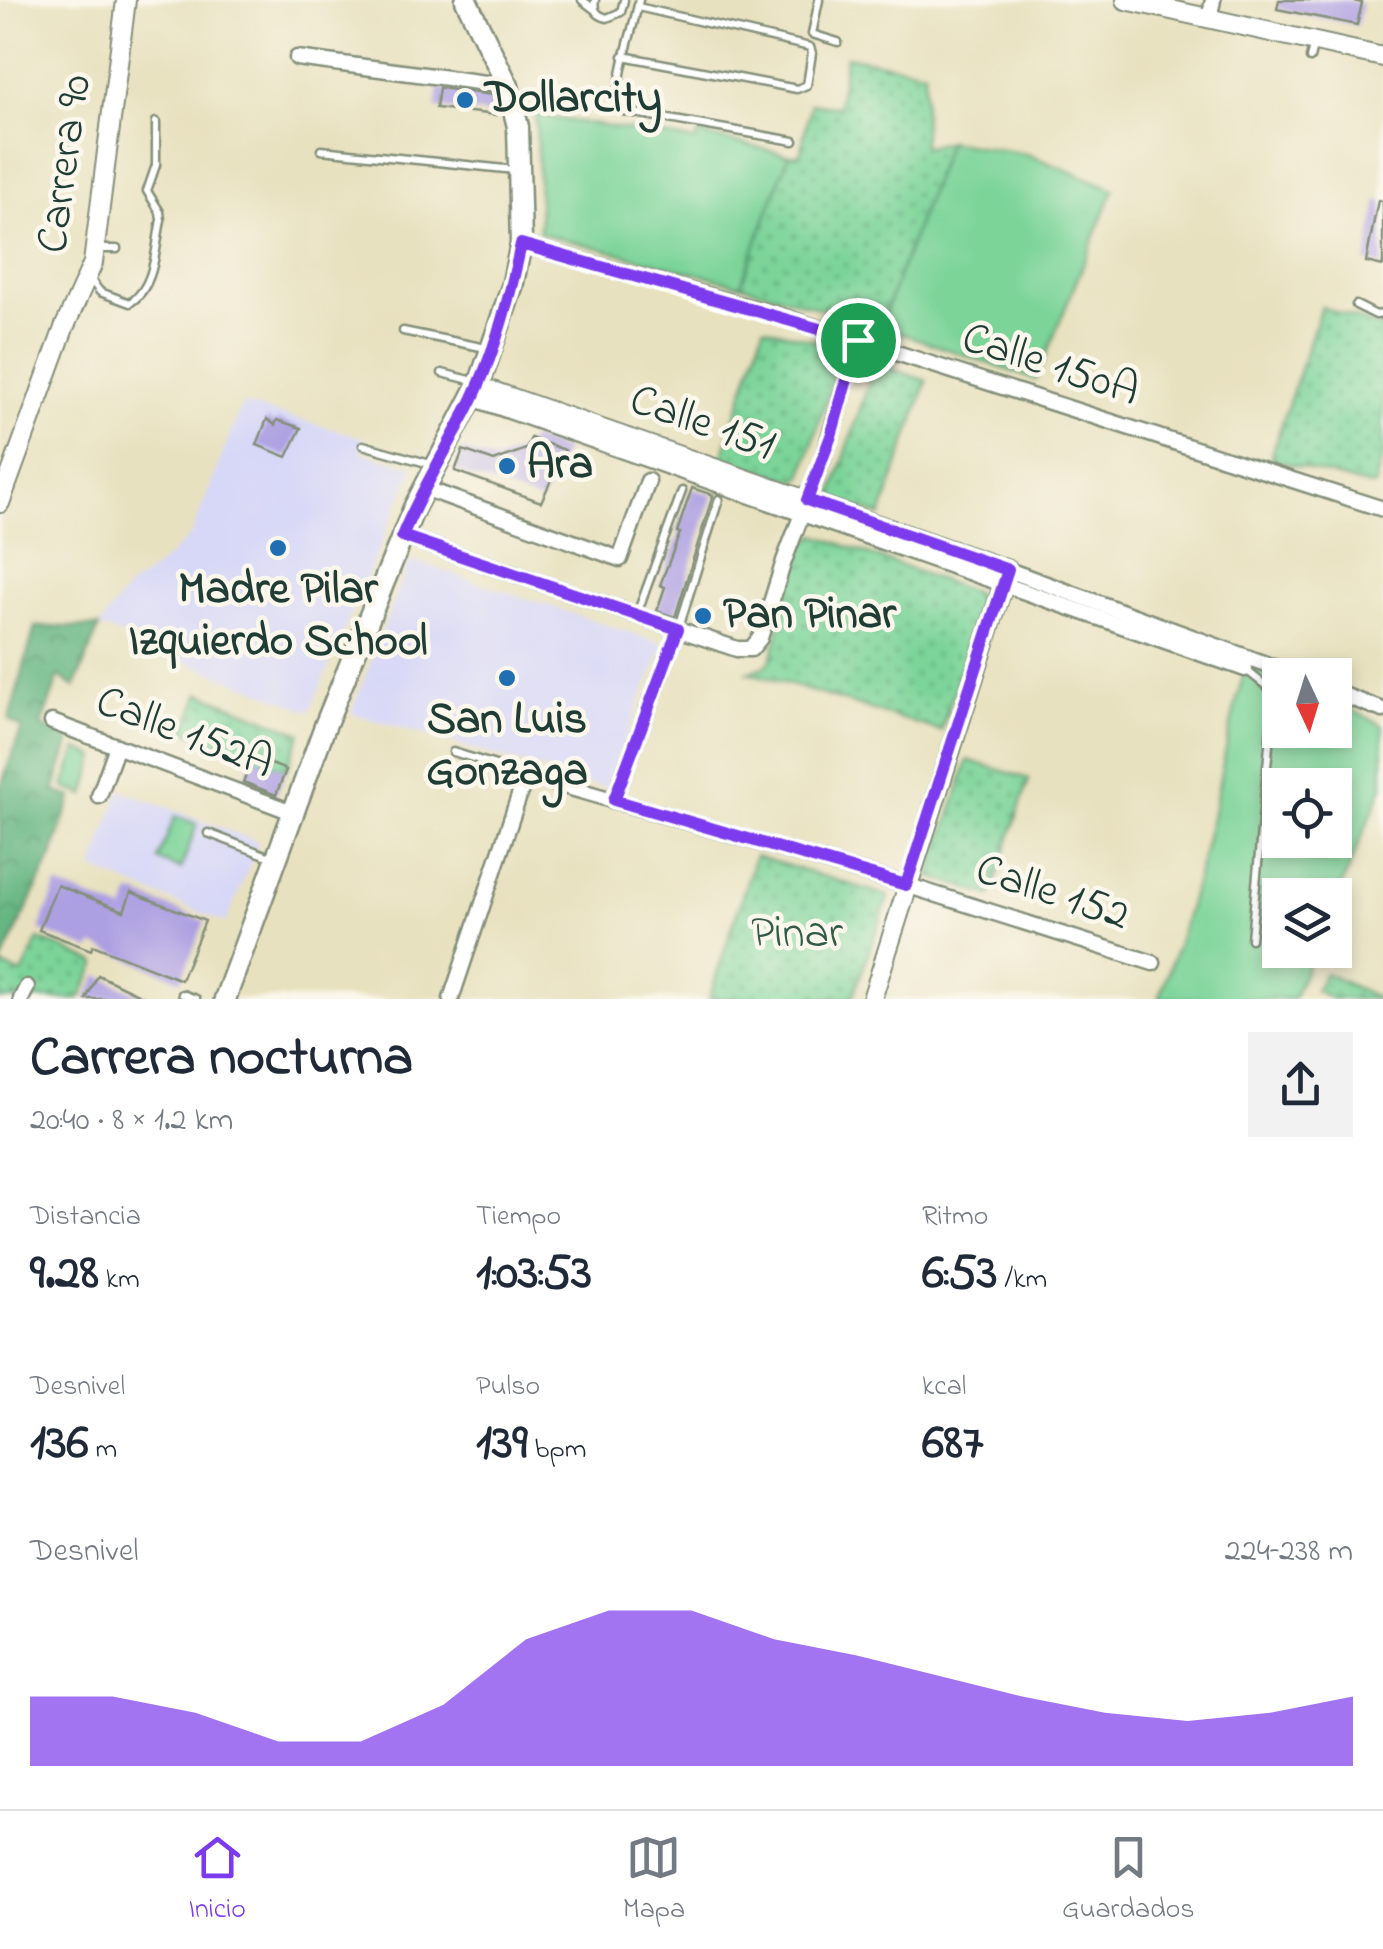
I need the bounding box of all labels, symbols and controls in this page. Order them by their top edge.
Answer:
place label: Dollarcity [483,67,662,133]
street label: Carrera 90 [21,70,111,258]
marker: Dollarcity [454,89,476,111]
pin [816,298,901,383]
street label: Calle 150A [953,306,1147,426]
icon: arrive [831,313,886,368]
street label: Calle 151 [620,368,784,480]
place label: Ara [527,433,593,499]
marker: Ara [496,455,518,477]
marker: Madre Pilar Izquierdo School [267,537,289,559]
place label: Madre Pilar Izquierdo School [128,558,428,676]
place label: Pan Pinar [723,583,897,649]
marker: Pan Pinar [692,605,714,627]
north arrow [1262,658,1352,748]
map controls [1262,658,1352,968]
marker: San Luis Gonzaga [496,667,518,689]
street label: Calle 152A [86,670,282,798]
place label: San Luis Gonzaga [426,688,588,808]
button: locate [1262,768,1352,858]
street label: Calle 152 [967,838,1137,950]
button: layers [1262,878,1352,968]
park label: Pinar [751,902,843,968]
text: Carrera nocturna [30,1020,413,1100]
button: share [1248,1032,1353,1137]
text: 20:40 · 8 × 1.2 km [30,1098,233,1145]
text: Distancia [30,1197,141,1238]
text: Tiempo [476,1197,561,1238]
text: Ritmo [922,1197,988,1238]
text: 9.28 [30,1238,99,1311]
text: 1:03:53 [476,1238,592,1311]
text: 6:53 [922,1238,998,1311]
text: km [99,1260,140,1301]
text: /km [998,1260,1047,1301]
text: Desnivel [30,1367,125,1408]
text: Pulso [476,1367,540,1408]
text: kcal [922,1367,967,1408]
text: 136 [30,1408,89,1481]
text: 139 [476,1408,528,1481]
text: 687 [922,1408,983,1481]
text: m [89,1430,117,1471]
text: bpm [528,1430,586,1471]
text: Desnivel [30,1529,139,1576]
text: 224–238 m [1225,1529,1353,1576]
tab: Inicio [188,1830,246,1931]
tab: Mapa [623,1830,685,1931]
tab: Guardados [1062,1830,1195,1931]

